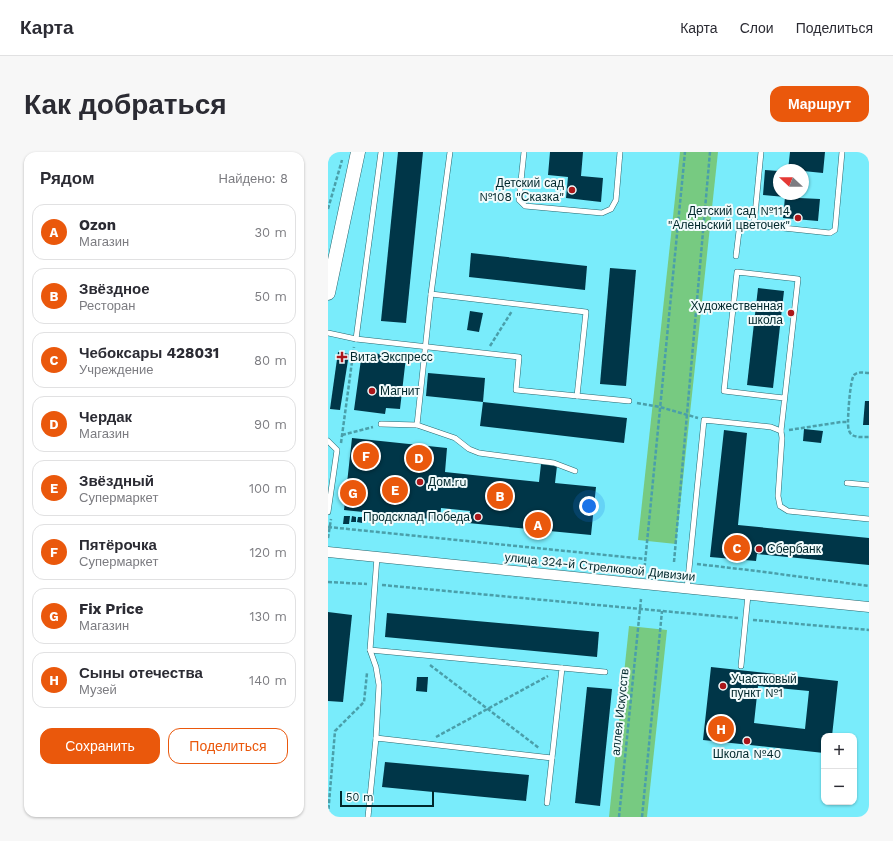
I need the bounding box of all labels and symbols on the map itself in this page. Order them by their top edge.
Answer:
north arrow [773,164,809,200]
place label: Детский сад №108 "Сказка" [479,176,564,204]
marker: Детский сад №108 "Сказка" [567,185,577,195]
place label: Детский сад №114 "Аленьский цветочек" [668,204,790,232]
marker: Детский сад №114 "Аленьский цветочек" [793,213,803,223]
place label: Художественная школа [691,299,783,327]
marker: Художественная школа [786,308,796,318]
place label: Вита Экспресс [350,350,433,364]
marker: Вита Экспресс [337,352,347,362]
place label: Магнит [380,384,421,398]
marker: Магнит [367,386,377,396]
pin: F [353,441,379,471]
pin: D [406,443,432,473]
pin: E [382,475,408,505]
place label: Дом.ru [428,475,467,489]
marker: Дом.ru [415,477,425,487]
pin: G [340,478,366,508]
pin: B [487,481,513,511]
your location [579,496,599,516]
place label: Продсклад Победа [363,510,470,524]
pin: A [525,510,551,540]
marker: Продсклад Победа [473,512,483,522]
pin: C [724,533,750,563]
place label: Сбербанк [767,542,822,556]
marker: Сбербанк [754,544,764,554]
street label: улица 324-й Стрелковой Дивизии [504,550,696,584]
street label: аллея Искусств [608,668,632,756]
place label: Участковый пункт №1 [731,672,797,700]
marker: Участковый пункт №1 [718,681,728,691]
pin: H [708,714,734,744]
marker: Школа №40 [742,736,752,746]
place label: Школа №40 [713,747,781,761]
scale bar [340,789,434,808]

